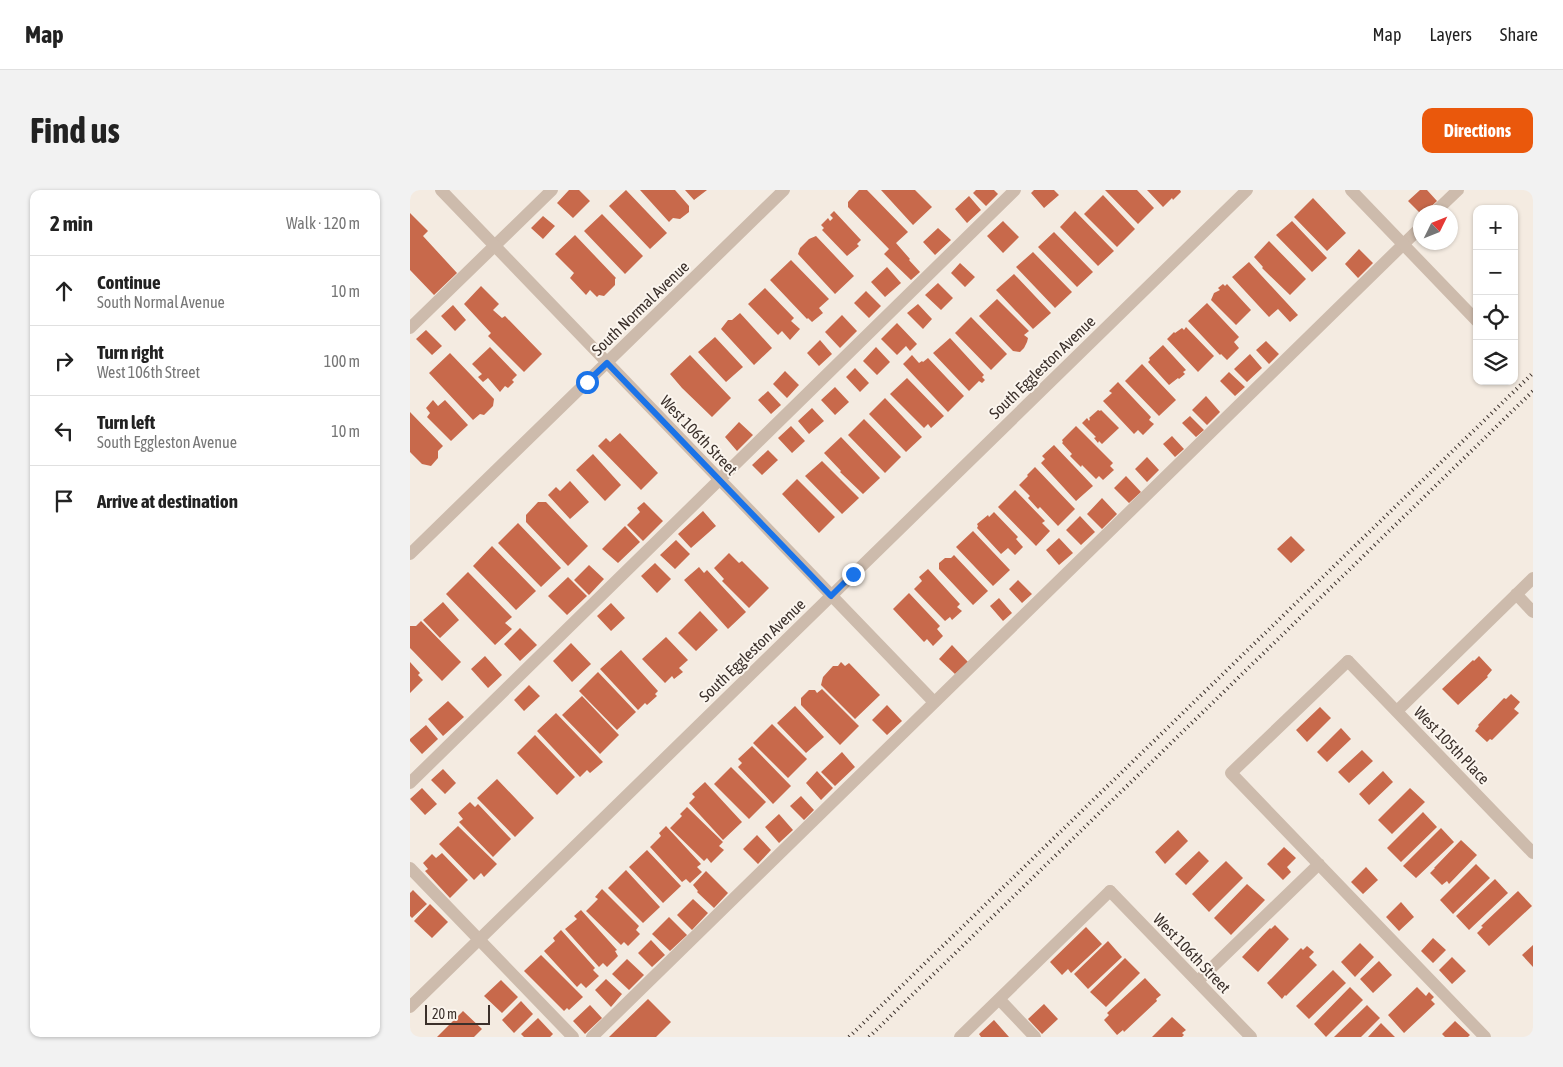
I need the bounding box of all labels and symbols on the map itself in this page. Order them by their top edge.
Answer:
north arrow [1413,205,1458,250]
street label: South Normal Avenue [588,257,692,359]
street label: South Eggleston Avenue [985,312,1099,423]
route start [576,371,599,394]
street label: West 106th Street [657,392,742,479]
route end [842,563,865,586]
street label: South Eggleston Avenue [695,595,809,706]
street label: West 105th Place [1411,703,1493,787]
street label: West 106th Street [1150,910,1235,997]
scale bar [425,1002,490,1025]

